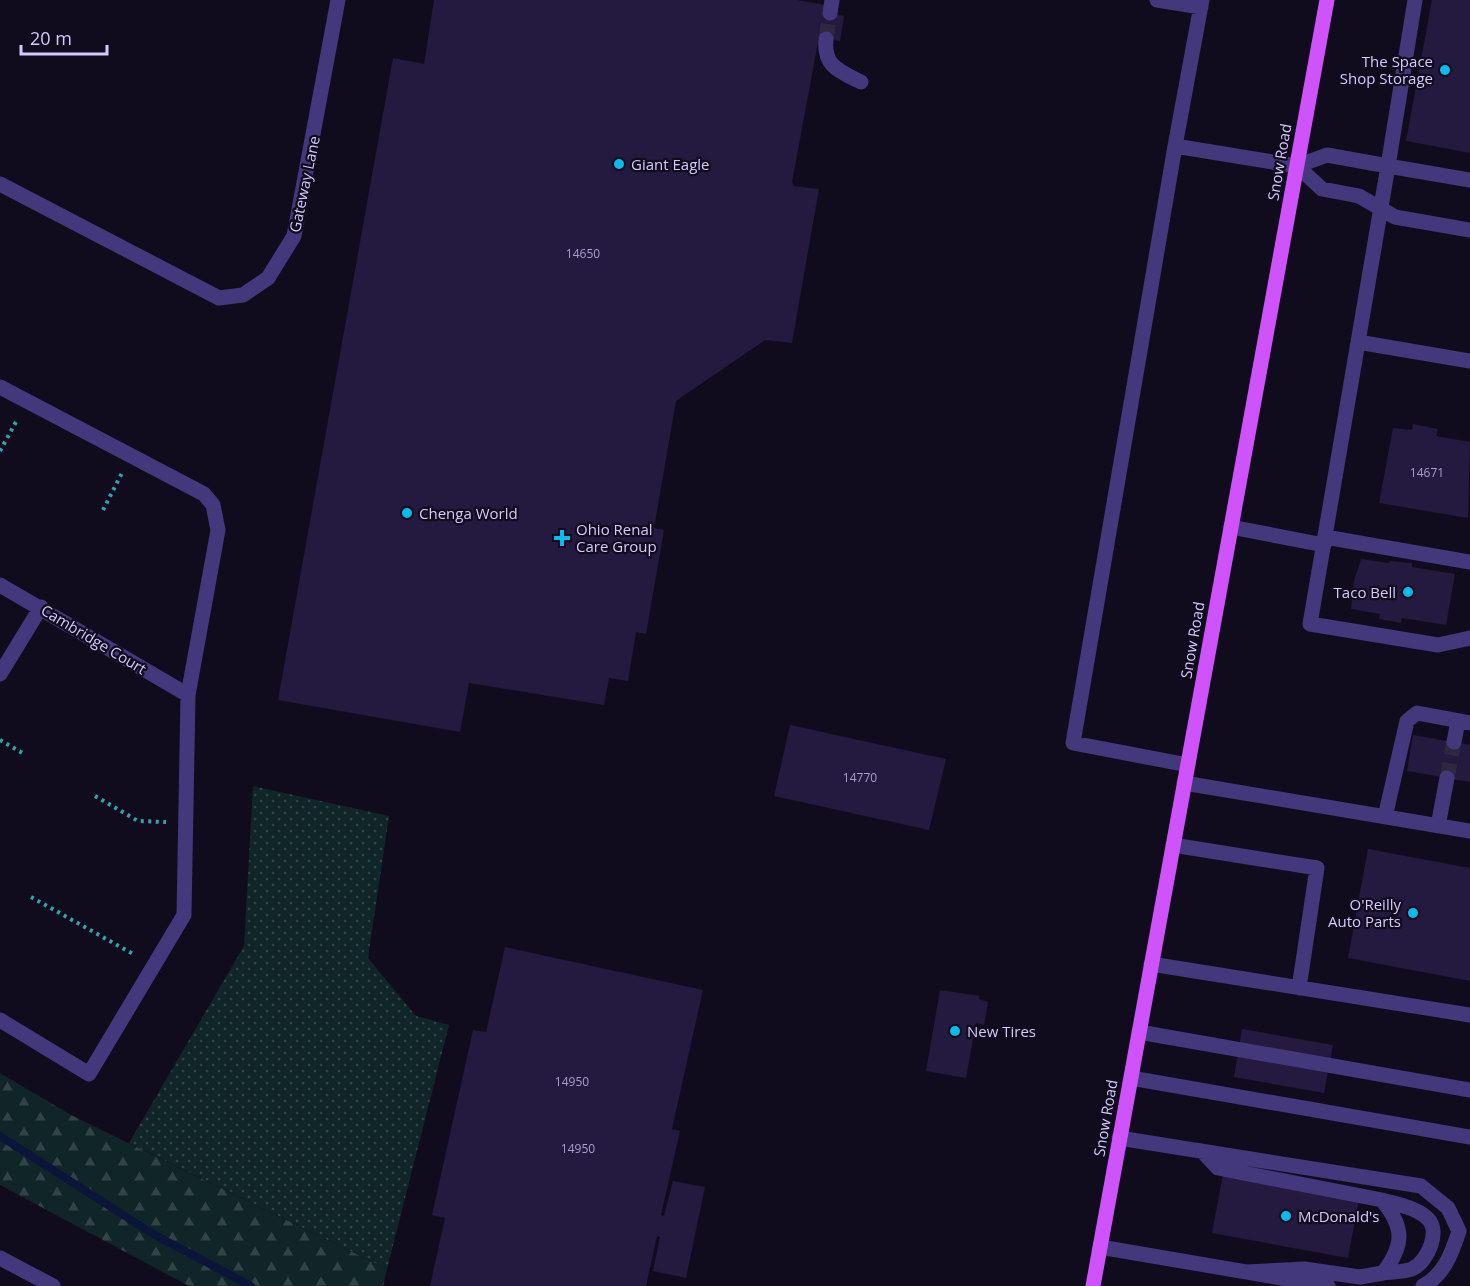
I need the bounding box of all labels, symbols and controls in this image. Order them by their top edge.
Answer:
scale bar [21,18,106,56]
text: 20 m [30,26,72,50]
place label: The Space Shop Storage [1340,51,1433,88]
marker: The Space Shop Storage [1438,63,1452,77]
street label: Snow Road [1262,122,1296,202]
street label: Gateway Lane [284,134,324,234]
place label: Giant Eagle [631,154,710,174]
marker: Giant Eagle [612,157,626,171]
house number: 14650 [566,245,600,262]
house number: 14671 [1410,464,1444,481]
place label: Chenga World [419,503,518,523]
marker: Chenga World [400,506,414,520]
place label: Ohio Renal Care Group [576,519,657,556]
marker: Ohio Renal Care Group [553,529,571,547]
place label: Taco Bell [1334,582,1396,602]
marker: Taco Bell [1401,585,1415,599]
street label: Cambridge Court [38,600,150,678]
street label: Snow Road [1175,600,1209,680]
house number: 14770 [843,769,877,786]
place label: O'Reilly Auto Parts [1328,894,1401,931]
marker: O'Reilly Auto Parts [1406,906,1420,920]
place label: New Tires [967,1021,1036,1041]
marker: New Tires [948,1024,962,1038]
house number: 14950 [555,1073,589,1090]
street label: Snow Road [1088,1078,1122,1158]
house number: 14950 [561,1140,595,1157]
place label: McDonald's [1298,1206,1380,1226]
marker: McDonald's [1279,1209,1293,1223]

